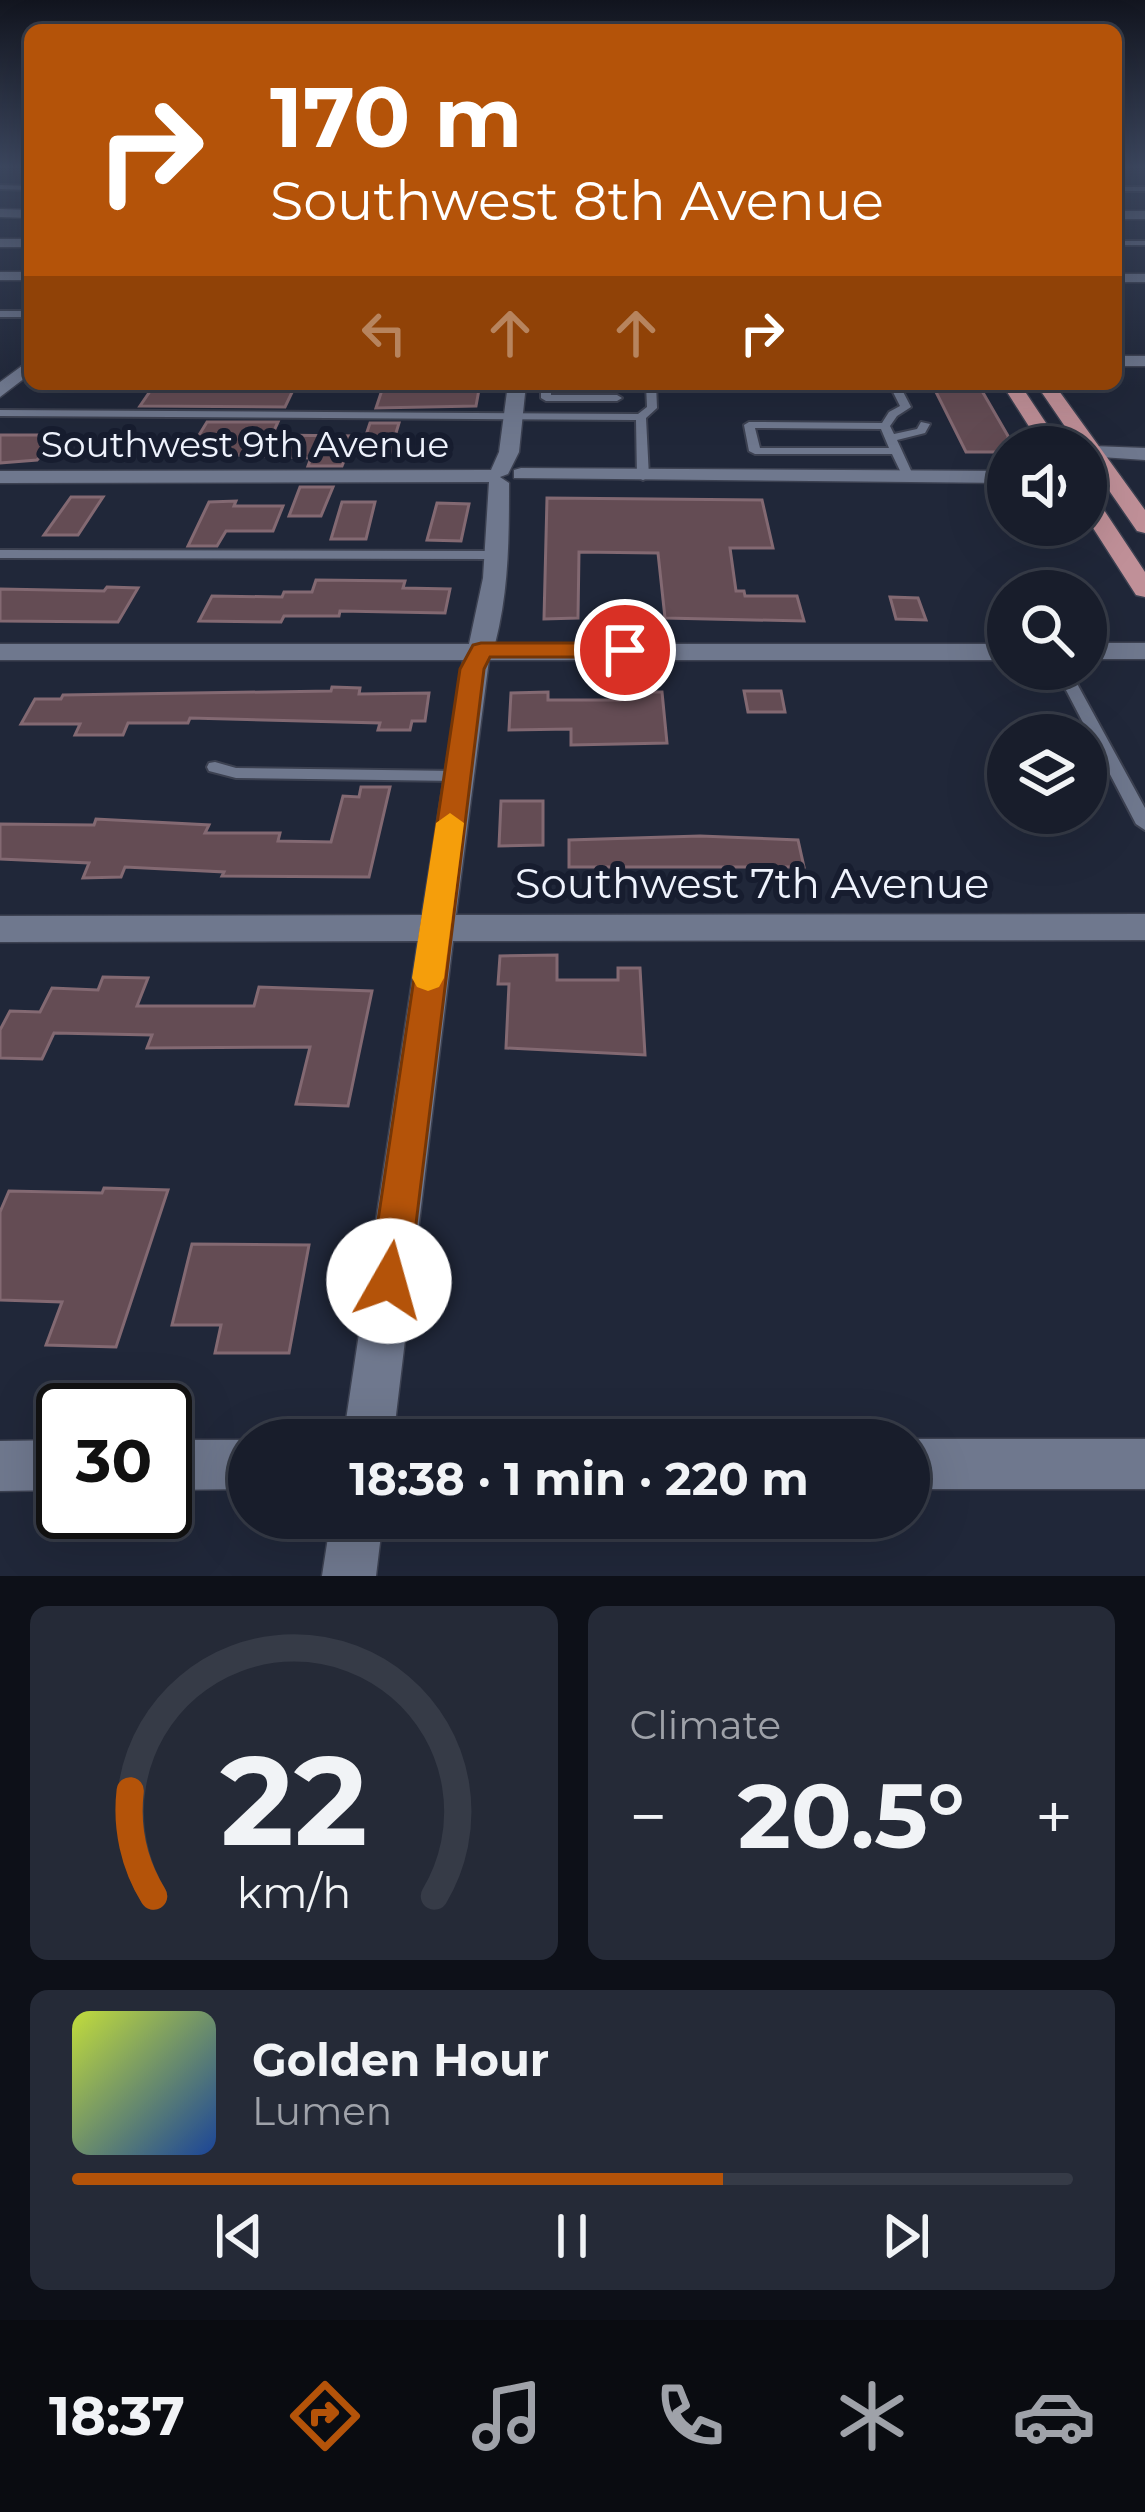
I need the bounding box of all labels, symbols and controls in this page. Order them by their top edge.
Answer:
text: 170 m [270,66,522,168]
icon: right [72,72,228,228]
text: Southwest 8th Avenue [270,168,884,234]
icon: left [351,300,417,366]
icon: ahead [477,300,543,366]
icon: ahead [603,300,669,366]
icon: right [729,300,795,366]
street label: Southwest 9th Avenue [41,422,449,466]
map controls [987,426,1107,834]
button: sound [987,426,1107,546]
button: search [987,570,1107,690]
pin [574,599,676,701]
icon: arrive [592,617,658,683]
button: layers [987,714,1107,834]
street label: Southwest 7th Avenue [515,857,989,909]
position arrow [326,1218,452,1344]
speed limit sign: 30 [36,1383,192,1539]
text: 18:38 · 1 min · 220 m [349,1451,809,1506]
text: Climate [630,1701,781,1749]
text: 22 [220,1724,367,1876]
text: 20.5° [738,1761,965,1871]
text: − [630,1776,667,1857]
text: + [1035,1776,1073,1857]
text: km/h [237,1866,351,1919]
text: Golden Hour [252,2032,549,2087]
text: Lumen [252,2087,392,2135]
icon: previous [206,2203,272,2269]
icon: pause [539,2203,605,2269]
icon: next [873,2203,939,2269]
icon: directions [283,2374,367,2458]
icon: music [465,2374,549,2458]
icon: phone [648,2374,732,2458]
icon: climate [830,2374,914,2458]
icon: car [1012,2374,1096,2458]
text: 18:37 [49,2383,185,2449]

